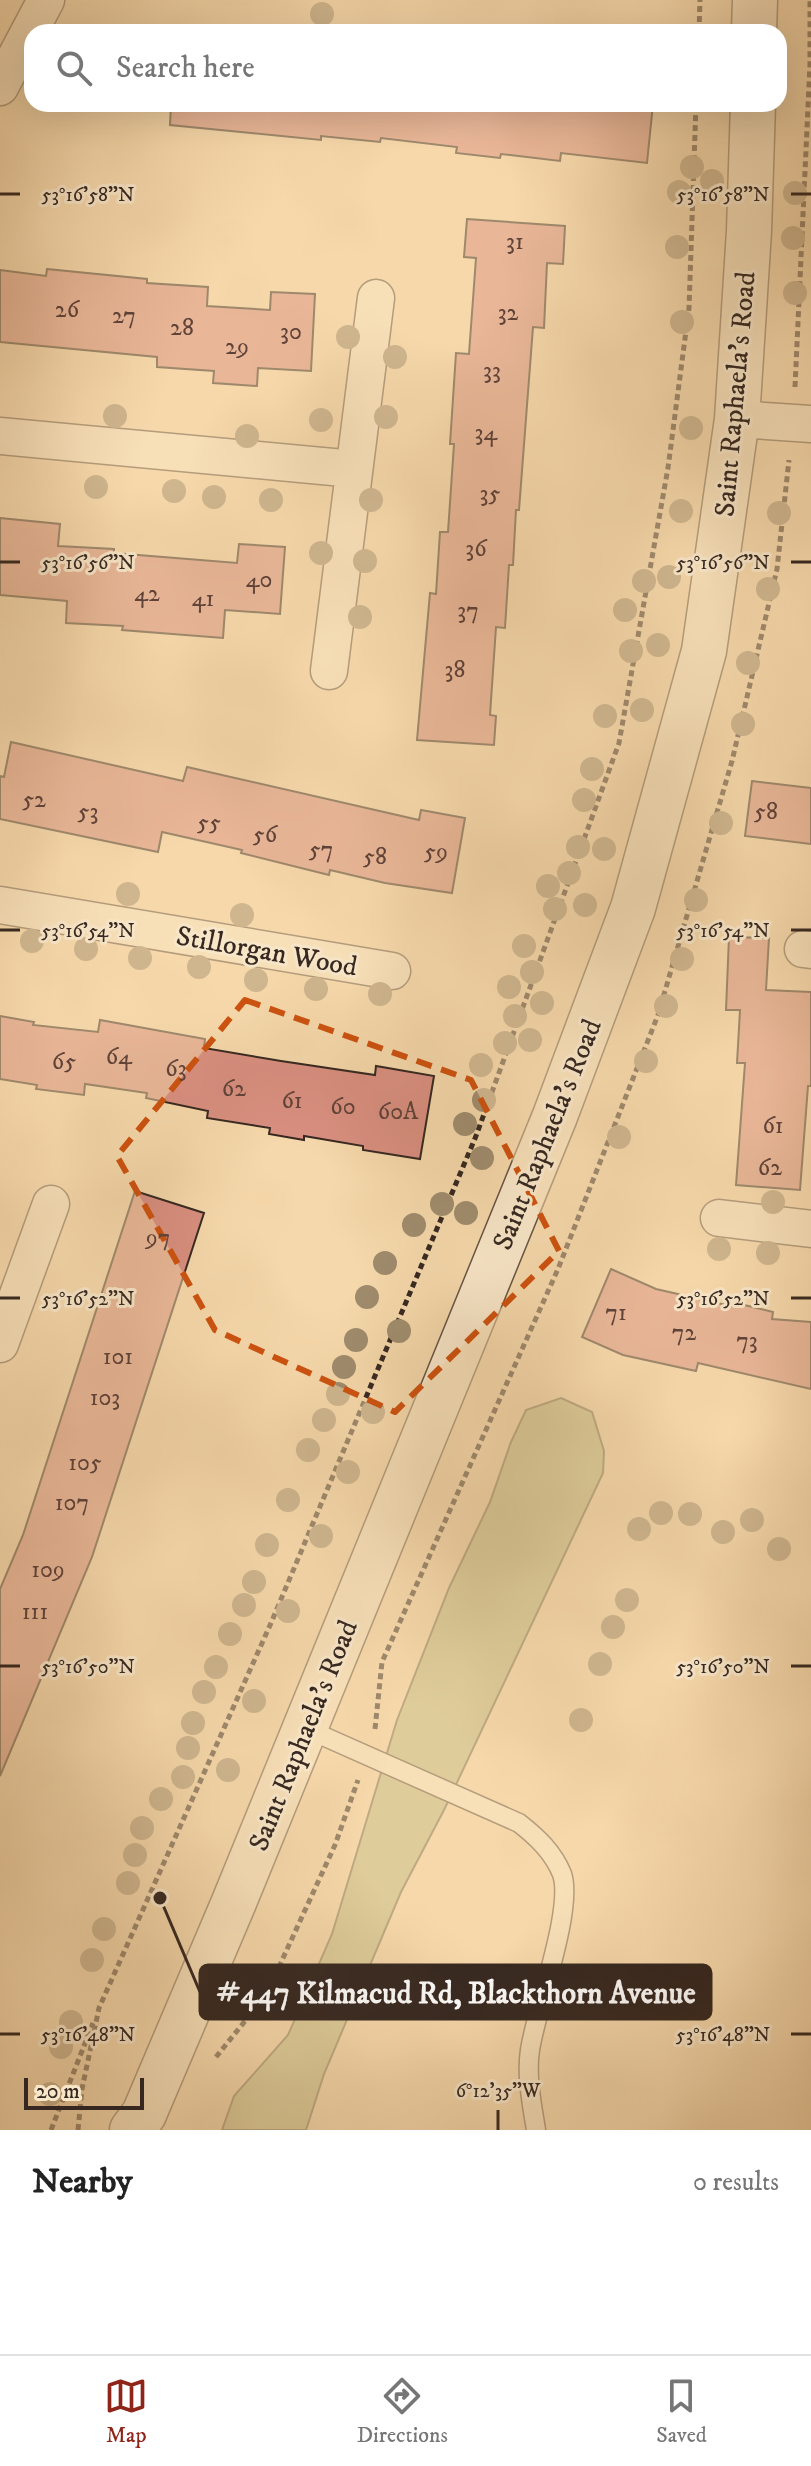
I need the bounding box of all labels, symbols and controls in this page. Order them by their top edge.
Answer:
search box [24,24,787,112]
icon: search [52,46,96,90]
text: Search here [116,50,255,87]
text: 53°16'58"N [42,183,134,208]
text: 53°16'58"N [677,183,769,208]
house number: 31 [506,227,524,257]
street label: Saint Raphaela’s Road [707,270,764,518]
house number: 26 [55,295,81,325]
house number: 32 [498,298,519,328]
house number: 27 [112,301,136,331]
house number: 28 [170,313,194,343]
house number: 30 [280,317,302,347]
house number: 29 [225,332,249,362]
house number: 33 [483,356,501,386]
house number: 34 [475,418,499,448]
house number: 35 [480,479,501,509]
house number: 36 [465,534,488,564]
text: 53°16'56"N [41,551,135,576]
text: 53°16'56"N [676,551,770,576]
house number: 40 [246,565,272,595]
house number: 42 [134,579,160,609]
house number: 41 [192,584,214,614]
house number: 37 [457,596,479,626]
house number: 38 [445,655,465,685]
house number: 52 [22,785,46,815]
house number: 53 [78,797,98,827]
house number: 58 [754,797,778,827]
house number: 55 [197,808,221,838]
house number: 56 [253,820,279,850]
house number: 57 [309,835,333,865]
house number: 59 [424,837,448,867]
house number: 58 [363,842,387,872]
street label: Stillorgan Wood [174,918,360,985]
text: 53°16'54"N [41,919,135,944]
text: 53°16'54"N [676,919,770,944]
street label: Saint Raphaela’s Road [485,1014,610,1255]
house number: 64 [106,1042,133,1072]
house number: 65 [52,1047,76,1077]
house number: 63 [165,1054,187,1084]
house number: 62 [222,1074,246,1104]
house number: 61 [281,1086,303,1116]
house number: 60 [330,1092,356,1122]
house number: 60A [378,1097,419,1127]
house number: 61 [762,1111,784,1141]
house number: 62 [758,1153,782,1183]
house number: 97 [145,1223,170,1253]
text: 53°16'52"N [42,1287,134,1312]
text: 53°16'52"N [677,1287,769,1312]
house number: 71 [605,1298,627,1328]
house number: 72 [672,1318,696,1348]
house number: 73 [736,1326,758,1356]
house number: 101 [103,1342,133,1372]
house number: 103 [90,1383,120,1413]
house number: 105 [68,1448,102,1478]
house number: 107 [55,1488,89,1518]
house number: 109 [31,1555,65,1585]
house number: 111 [22,1597,48,1627]
street label: Saint Raphaela’s Road [241,1615,366,1856]
text: 53°16'50"N [41,1655,135,1680]
text: 53°16'50"N [676,1655,770,1680]
callout: #447 Kilmacud Rd, Blackthorn Avenue [200,1965,711,2019]
text: #447 Kilmacud Rd, Blackthorn Avenue [216,1976,696,2013]
text: 53°16'48"N [41,2023,135,2048]
text: 53°16'48"N [676,2023,770,2048]
scale bar [24,2074,144,2110]
text: 20 m [36,2078,80,2105]
text: 6°12'35"W [456,2079,541,2104]
text: Nearby [32,2161,133,2203]
text: 0 results [693,2166,779,2199]
tab: Map [104,2374,148,2449]
tab: Directions [357,2374,448,2449]
tab: Saved [656,2374,707,2449]

